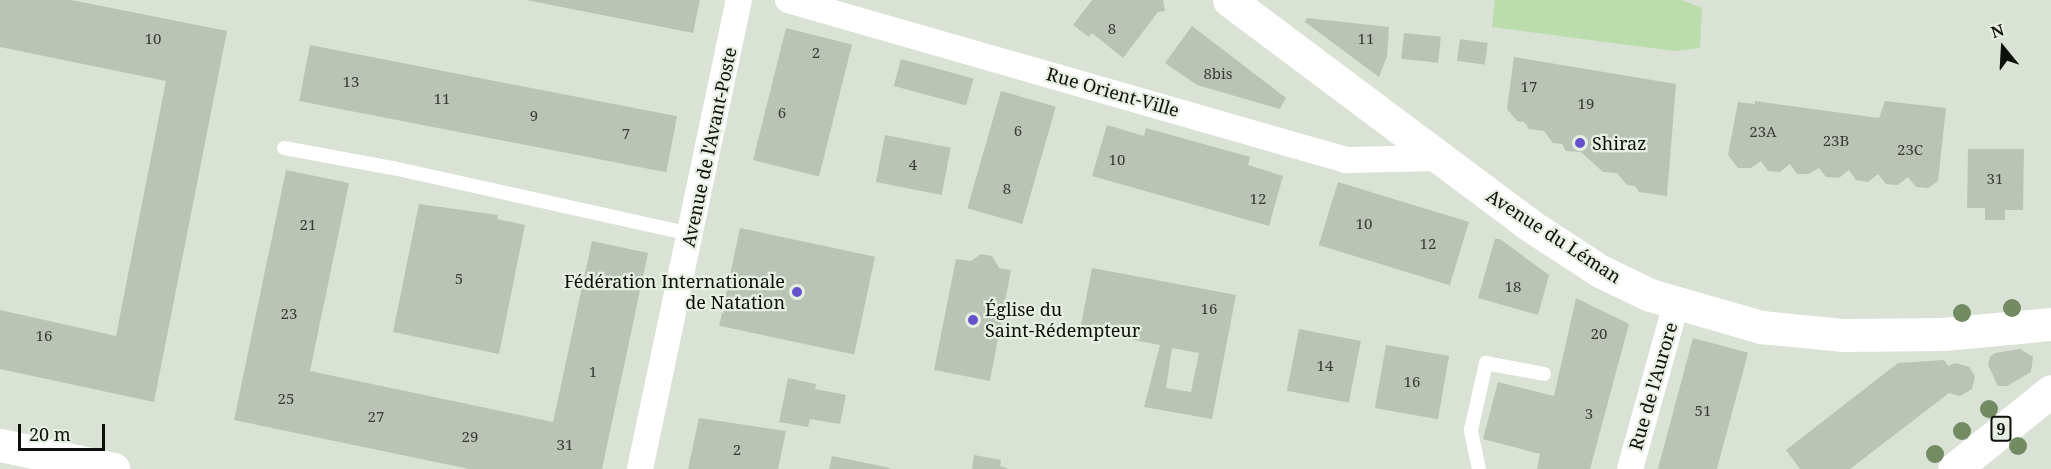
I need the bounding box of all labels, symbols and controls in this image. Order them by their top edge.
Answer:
north arrow [1973,18,2033,78]
text: N [1988,18,2007,43]
house number: 8 [1108,20,1116,38]
house number: 10 [145,30,161,48]
house number: 11 [1358,30,1374,48]
house number: 2 [812,44,820,62]
street label: Avenue de l'Avant-Poste [677,45,741,249]
street label: Rue Orient-Ville [1044,63,1182,121]
house number: 8bis [1203,65,1233,83]
house number: 13 [343,73,359,91]
house number: 17 [1521,78,1537,96]
house number: 11 [434,90,450,108]
house number: 19 [1578,95,1594,113]
house number: 6 [778,104,786,122]
house number: 9 [530,107,538,125]
house number: 6 [1014,122,1022,140]
house number: 23A [1749,123,1777,141]
house number: 7 [622,125,630,143]
place label: Shiraz [1592,132,1646,154]
house number: 23B [1823,132,1849,150]
marker: Shiraz [1573,136,1587,150]
house number: 23C [1897,141,1923,159]
house number: 10 [1109,151,1125,169]
house number: 4 [909,156,917,174]
house number: 31 [1987,170,2003,188]
house number: 8 [1003,180,1011,198]
street label: Avenue du Léman [1483,185,1625,287]
house number: 12 [1250,190,1266,208]
house number: 10 [1356,215,1372,233]
house number: 21 [300,216,316,234]
house number: 12 [1420,235,1436,253]
house number: 5 [455,270,463,288]
place label: Fédération Internationale de Natation [564,271,785,314]
house number: 18 [1505,278,1521,296]
marker: Fédération Internationale de Natation [790,285,804,299]
place label: Église du Saint-Rédempteur [985,299,1140,342]
house number: 16 [1201,300,1217,318]
house number: 23 [281,305,297,323]
marker: Église du Saint-Rédempteur [966,313,980,327]
street label: Rue de l'Aurore [1624,320,1682,452]
house number: 20 [1591,325,1607,343]
house number: 16 [36,327,52,345]
house number: 14 [1317,357,1333,375]
house number: 1 [589,363,597,381]
house number: 16 [1404,373,1420,391]
house number: 25 [278,390,294,408]
house number: 51 [1695,402,1711,420]
house number: 3 [1585,405,1593,423]
house number: 27 [368,408,384,426]
scale bar [21,412,108,450]
road number: 9 [1989,416,2013,442]
text: 20 m [29,422,71,446]
house number: 29 [462,428,478,446]
house number: 31 [557,436,573,454]
house number: 2 [733,441,741,459]

